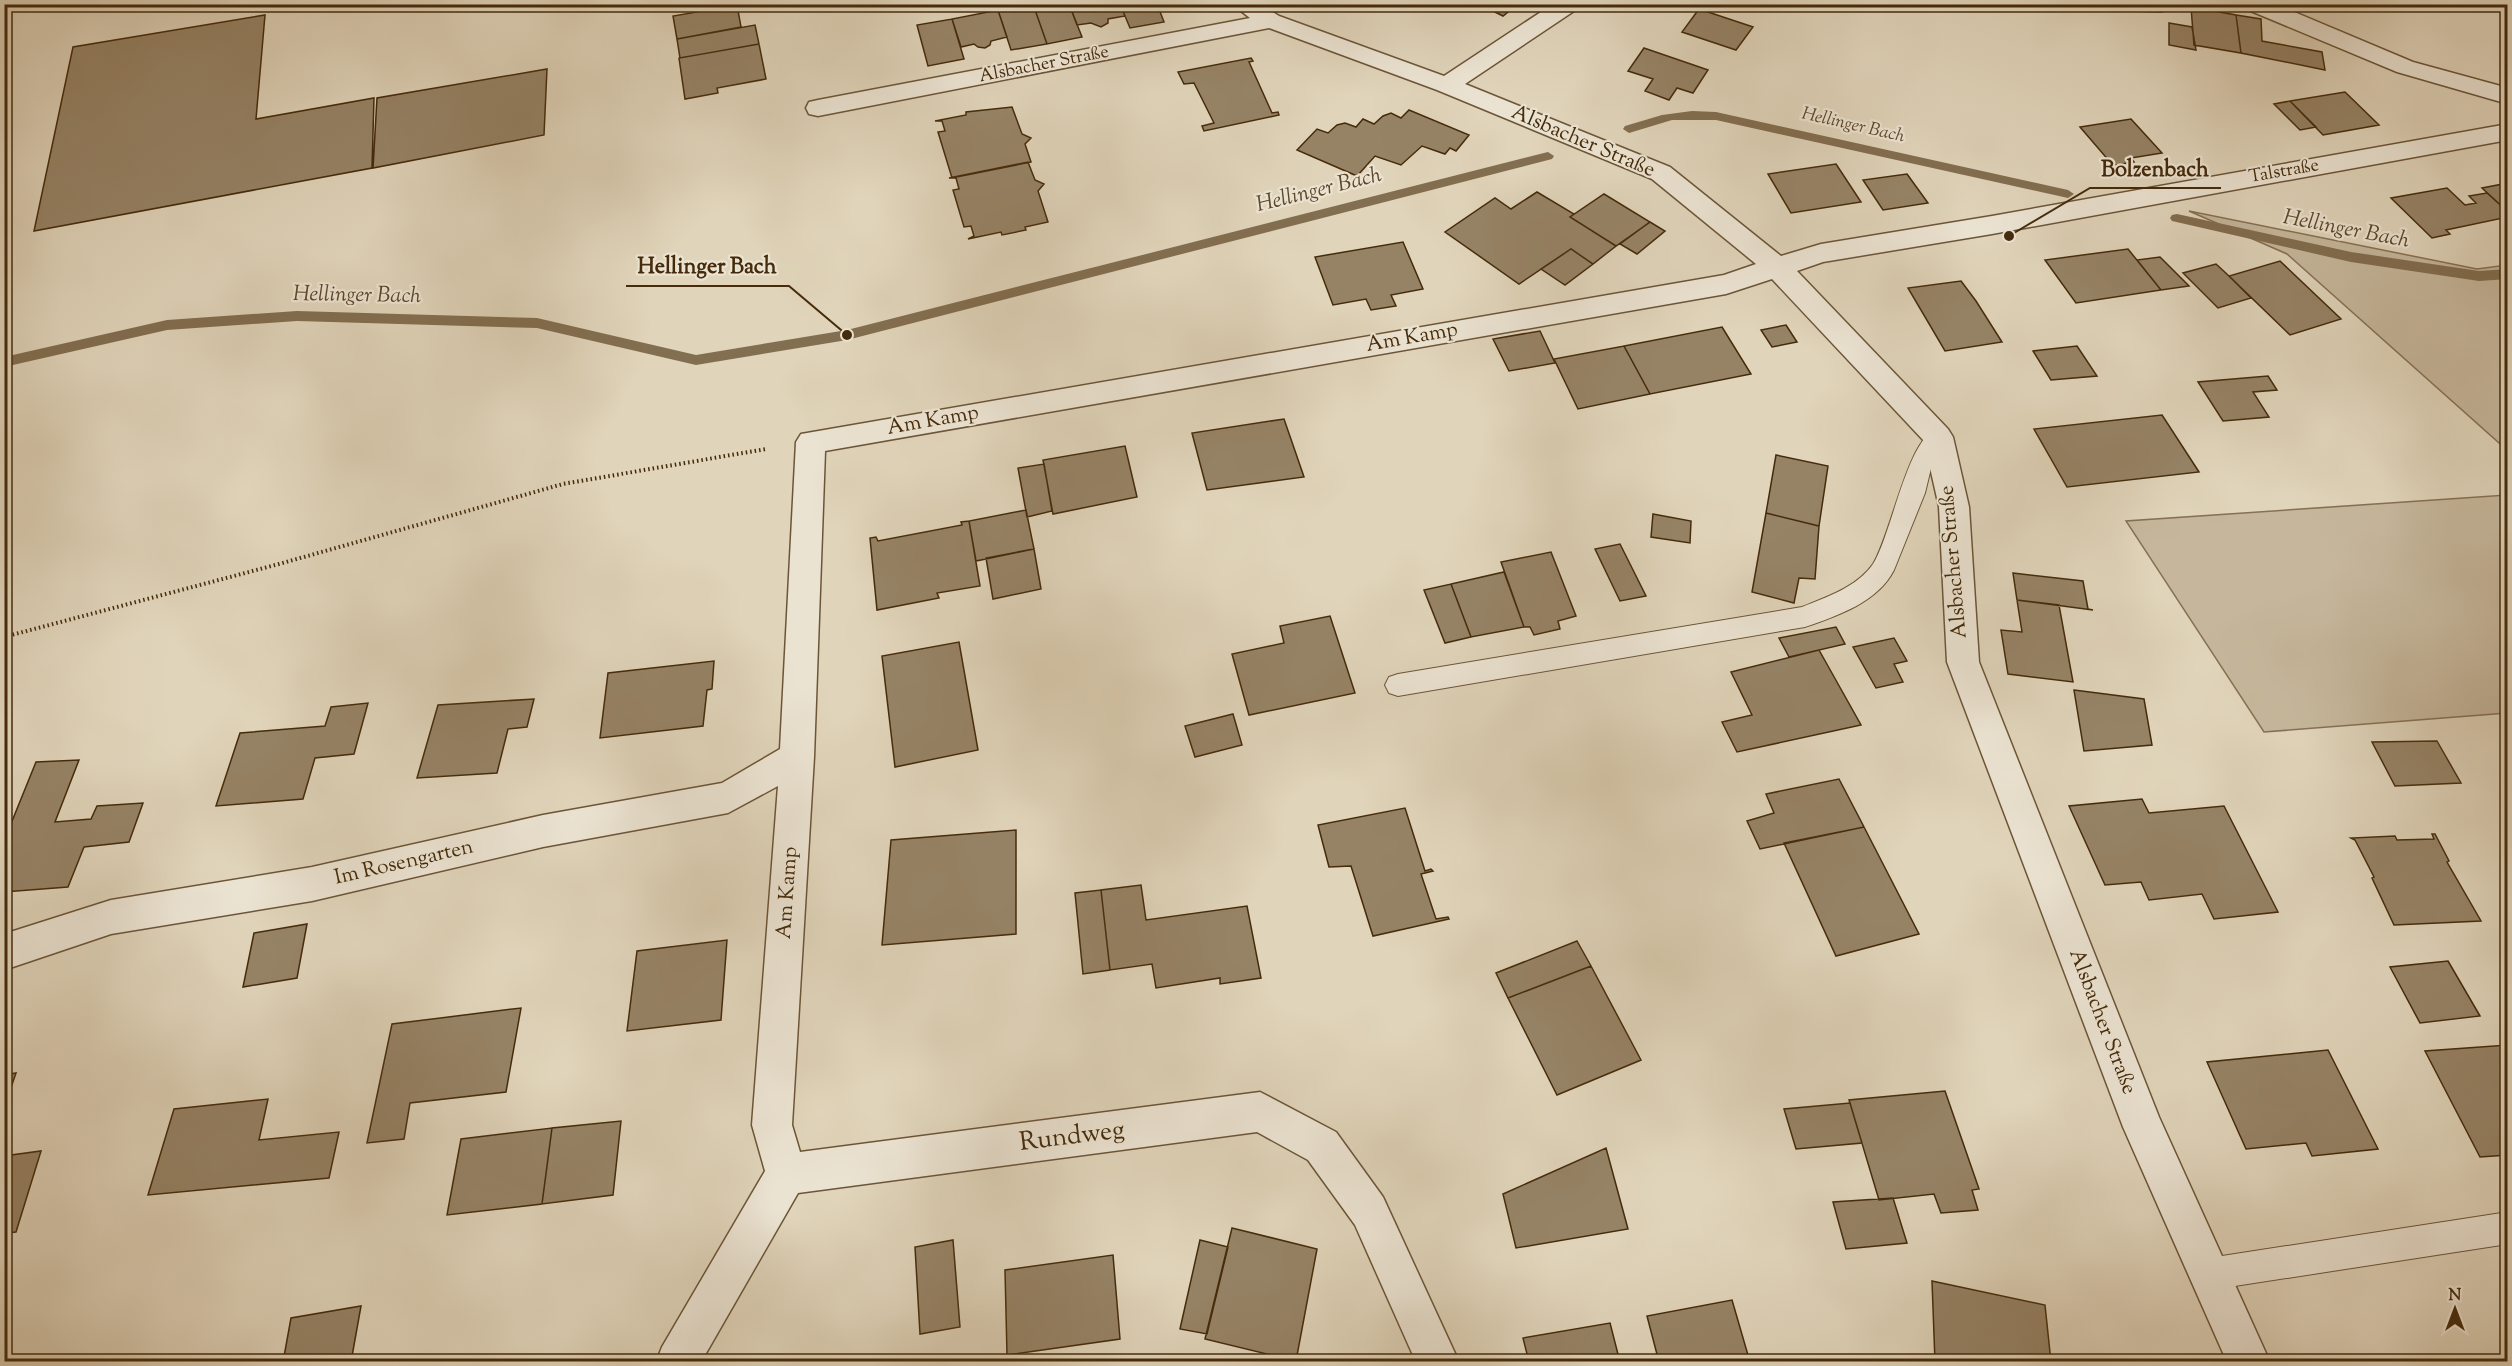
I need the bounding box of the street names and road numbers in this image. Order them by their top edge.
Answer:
street label: Alsbacher Straße [977,40,1111,90]
street label: Alsbacher Straße [1506,98,1660,186]
street label: Talstraße [2247,153,2321,191]
street label: Am Kamp [1364,315,1460,361]
street label: Am Kamp [885,398,981,444]
street label: Alsbacher Straße [1932,484,1976,640]
street label: Im Rosengarten [332,832,476,894]
street label: Am Kamp [770,846,806,940]
street label: Alsbacher Straße [2060,945,2144,1099]
street label: Rundweg [1017,1112,1127,1162]

